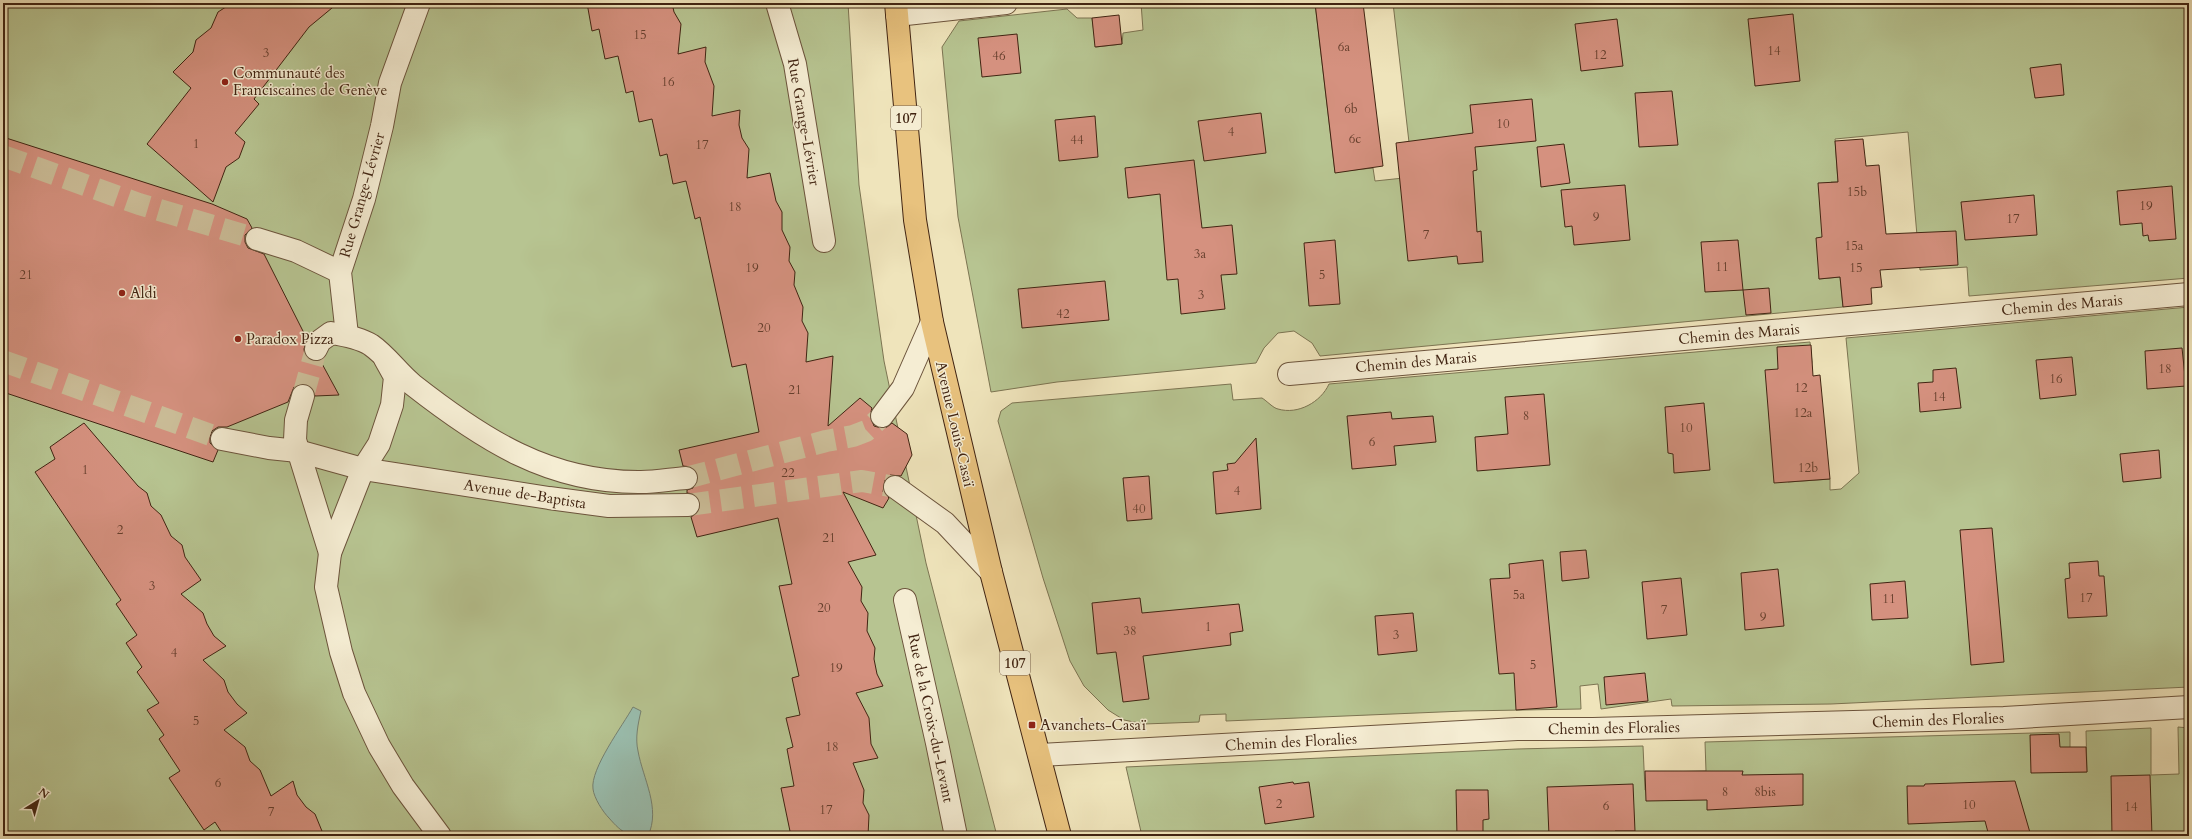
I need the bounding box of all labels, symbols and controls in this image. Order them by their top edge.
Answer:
house number: 15 [633,26,647,44]
house number: 6a [1338,38,1351,56]
house number: 14 [1767,42,1781,60]
house number: 3 [263,44,269,62]
house number: 12 [1593,46,1607,64]
house number: 46 [992,47,1006,65]
street label: Rue Grange-Lévrier [783,57,825,188]
place label: Communauté des Franciscaines de Genève [233,63,387,100]
house number: 16 [661,73,675,91]
marker: Communauté des Franciscaines de Genève [220,77,230,87]
house number: 6b [1344,100,1358,118]
road number: 107 [891,106,921,130]
house number: 10 [1496,115,1510,133]
house number: 4 [1228,123,1235,141]
street label: Rue Grange-Lévrier [335,130,390,260]
house number: 6c [1349,130,1361,148]
house number: 44 [1070,131,1084,149]
house number: 1 [193,135,199,153]
house number: 17 [695,136,709,154]
house number: 15b [1847,183,1867,201]
house number: 19 [2139,197,2153,215]
house number: 18 [728,198,742,216]
house number: 9 [1593,208,1600,226]
house number: 17 [2006,210,2020,228]
house number: 7 [1423,226,1430,244]
house number: 15a [1845,237,1864,255]
house number: 3a [1194,245,1207,263]
house number: 11 [1715,258,1729,276]
house number: 19 [745,259,759,277]
house number: 15 [1849,259,1863,277]
house number: 21 [19,266,33,284]
house number: 5 [1319,266,1325,284]
place label: Aldi [130,283,157,303]
house number: 3 [1198,286,1204,304]
marker: Aldi [117,288,127,298]
street label: Chemin des Marais [2001,290,2123,320]
house number: 42 [1056,305,1070,323]
house number: 20 [757,319,771,337]
street label: Chemin des Marais [1678,319,1800,349]
place label: Paradox Pizza [246,329,334,349]
marker: Paradox Pizza [233,334,243,344]
street label: Chemin des Marais [1355,347,1477,377]
street label: Avenue Louis-Casaï [931,359,979,490]
house number: 18 [2158,360,2172,378]
house number: 16 [2049,370,2063,388]
house number: 12 [1794,379,1808,397]
house number: 21 [788,381,802,399]
house number: 14 [1932,388,1946,406]
house number: 12a [1794,404,1813,422]
house number: 8 [1523,407,1529,425]
house number: 10 [1679,419,1693,437]
house number: 6 [1369,433,1376,451]
house number: 12b [1798,459,1818,477]
house number: 1 [82,461,88,479]
house number: 22 [781,464,795,482]
street label: Avenue de-Baptista [462,474,588,514]
house number: 4 [1234,482,1241,500]
house number: 40 [1132,500,1146,518]
house number: 2 [117,521,124,539]
house number: 21 [822,529,836,547]
house number: 3 [149,577,155,595]
house number: 5a [1513,586,1526,604]
house number: 17 [2079,589,2093,607]
house number: 11 [1882,590,1896,608]
house number: 20 [817,599,831,617]
house number: 7 [1661,601,1668,619]
house number: 9 [1760,608,1767,626]
house number: 1 [1205,618,1211,636]
house number: 38 [1123,622,1137,640]
house number: 3 [1393,626,1399,644]
street label: Rue de la Croix-du-Levant [903,632,959,805]
house number: 4 [171,644,178,662]
road number: 107 [1000,651,1030,675]
house number: 5 [1530,656,1536,674]
house number: 19 [829,659,843,677]
street label: Chemin des Floralies [1872,708,2004,732]
house number: 5 [193,712,199,730]
place label: Avanchets-Casaï [1040,715,1147,735]
street label: Chemin des Floralies [1548,717,1680,739]
marker: Avanchets-Casaï [1027,720,1037,730]
street label: Chemin des Floralies [1225,729,1357,755]
house number: 18 [825,738,839,756]
house number: 6 [215,774,222,792]
north arrow [18,781,58,821]
house number: 8 [1722,783,1728,801]
house number: 8bis [1754,783,1776,801]
text: N [35,785,52,803]
house number: 2 [1276,795,1283,813]
house number: 10 [1962,796,1976,814]
house number: 6 [1603,797,1610,815]
house number: 14 [2124,798,2138,816]
house number: 17 [819,801,833,819]
house number: 7 [268,803,275,821]

